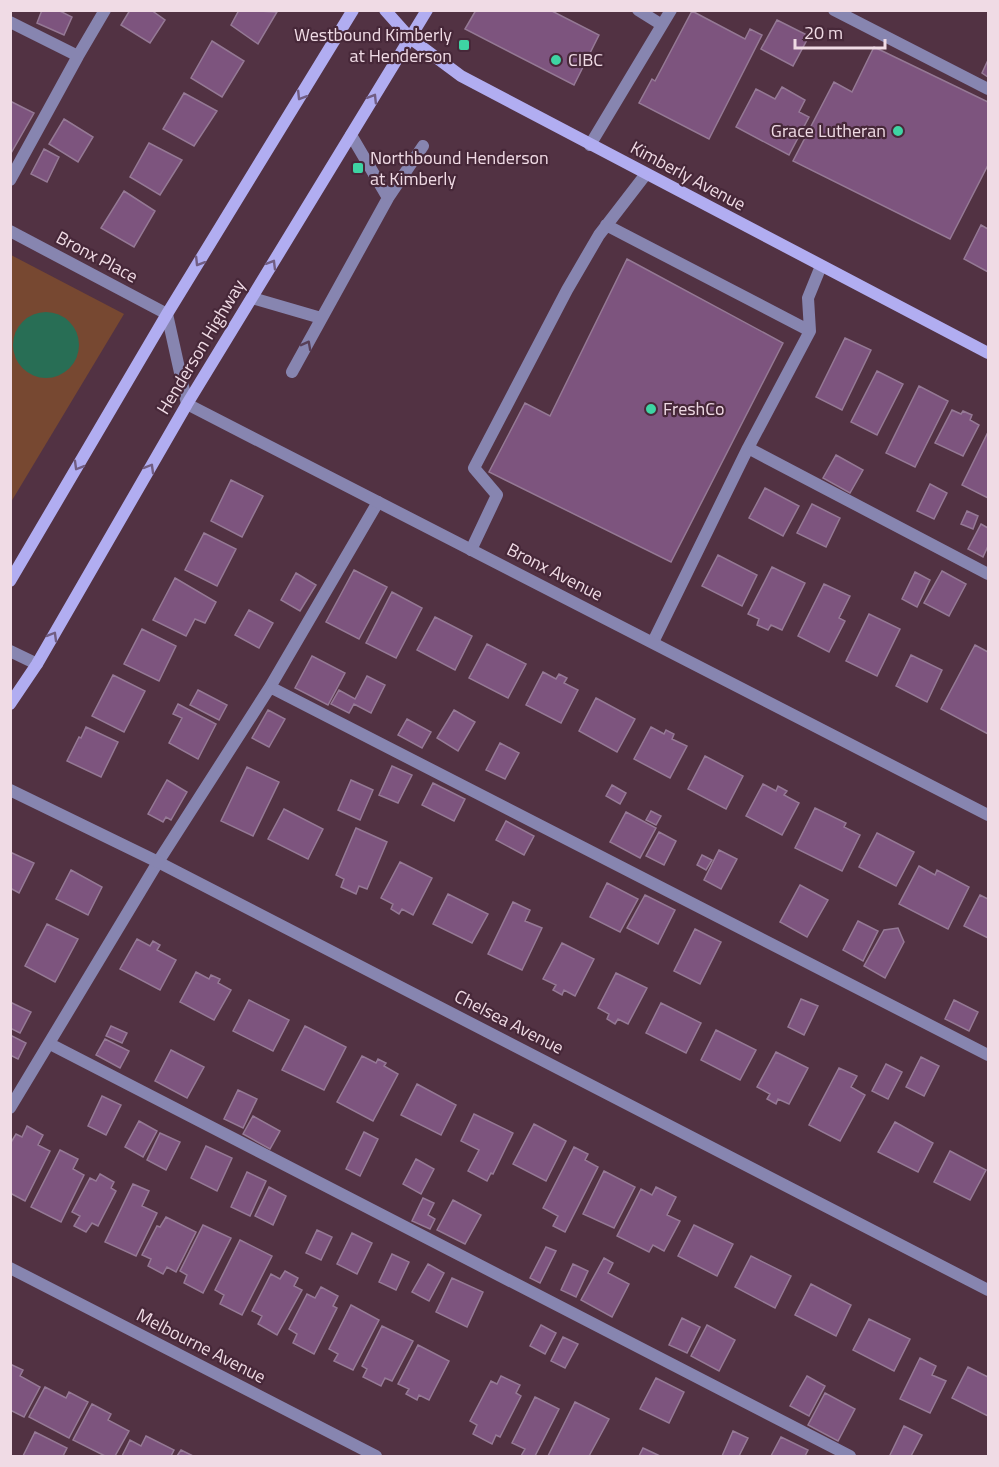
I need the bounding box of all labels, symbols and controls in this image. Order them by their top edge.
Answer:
scale bar [795,12,885,50]
text: 20 m [804,19,843,46]
place label: Westbound Kimberly at Henderson [294,21,452,69]
marker: Westbound Kimberly at Henderson [457,38,471,52]
place label: CIBC [568,46,603,73]
marker: CIBC [549,53,563,67]
one-way arrow [296,90,308,100]
one-way arrow [366,94,378,104]
place label: Grace Lutheran [771,117,886,144]
marker: Grace Lutheran [891,124,905,138]
street label: Kimberly Avenue [626,134,751,217]
place label: Northbound Henderson at Kimberly [370,144,549,192]
marker: Northbound Henderson at Kimberly [351,161,365,175]
street label: Bronx Place [52,224,143,289]
one-way arrow [194,256,206,266]
one-way arrow [265,260,276,270]
street label: Henderson Highway [150,274,252,419]
one-way arrow [300,340,311,351]
place label: FreshCo [663,395,724,422]
marker: FreshCo [644,402,658,416]
one-way arrow [73,460,85,470]
one-way arrow [143,464,155,474]
street label: Bronx Avenue [502,536,608,607]
one-way arrow [46,632,57,643]
street label: Chelsea Avenue [450,982,569,1061]
street label: Melbourne Avenue [132,1301,271,1390]

